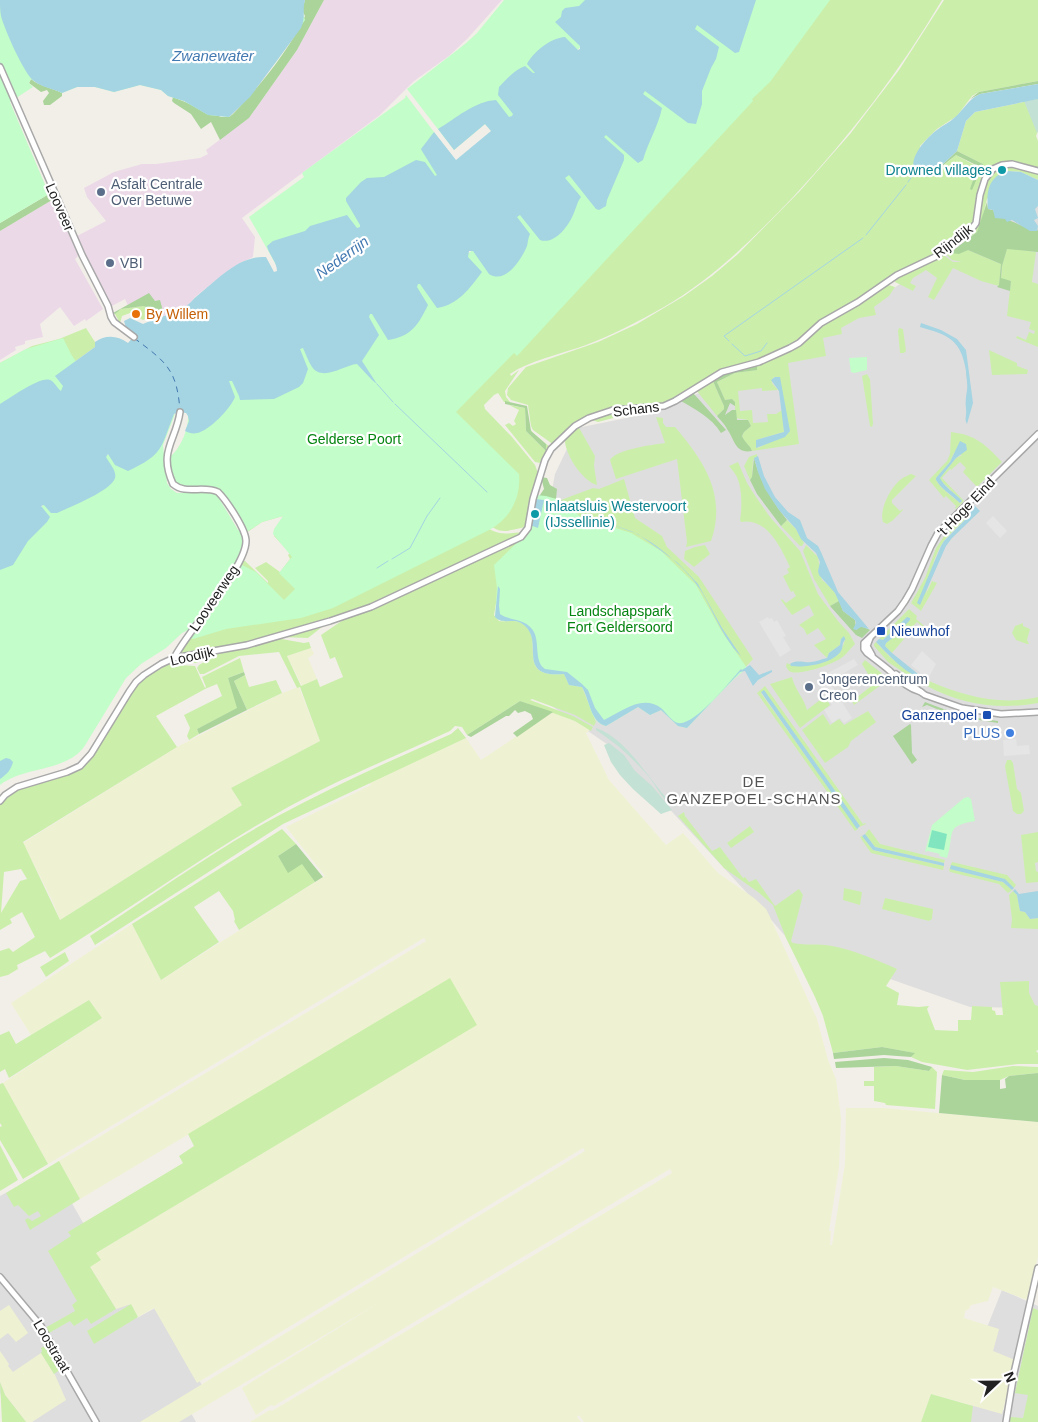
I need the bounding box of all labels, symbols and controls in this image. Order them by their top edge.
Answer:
water label: Zwanewater [171,47,255,64]
place label: Drowned villages [885,162,992,178]
marker: Drowned villages [996,164,1008,176]
place label: Asfalt Centrale Over Betuwe [111,176,203,208]
street label: Looveer [42,181,78,234]
marker: Asfalt Centrale Over Betuwe [95,186,107,198]
street label: Rijndijk [930,220,976,261]
water label: Nederrijn [312,232,372,282]
place label: VBI [120,255,143,271]
marker: VBI [104,257,116,269]
place label: By Willem [146,306,208,322]
marker: By Willem [130,308,142,320]
street label: Schans [612,398,660,420]
park label: Gelderse Poort [307,431,401,447]
street label: 't Hoge Eind [934,474,998,540]
place label: Inlaatsluis Westervoort (IJssellinie) [545,498,686,530]
marker: Inlaatsluis Westervoort (IJssellinie) [529,508,541,520]
street label: Looveerweg [186,562,242,634]
park label: Landschapspark Fort Geldersoord [567,603,673,635]
place label: Nieuwhof [891,623,949,639]
marker: Nieuwhof [875,625,887,637]
street label: Loodijk [169,643,216,669]
place label: Jongerencentrum Creon [819,671,928,703]
marker: Jongerencentrum Creon [803,681,815,693]
place label: Ganzenpoel [901,707,977,723]
marker: Ganzenpoel [981,709,993,721]
place label: PLUS [963,725,1000,741]
marker: PLUS [1004,727,1016,739]
district label: DE GANZEPOEL-SCHANS [666,773,842,807]
street label: Loostraat [30,1317,74,1375]
north arrow [973,1357,1023,1407]
text: N [1001,1369,1019,1385]

